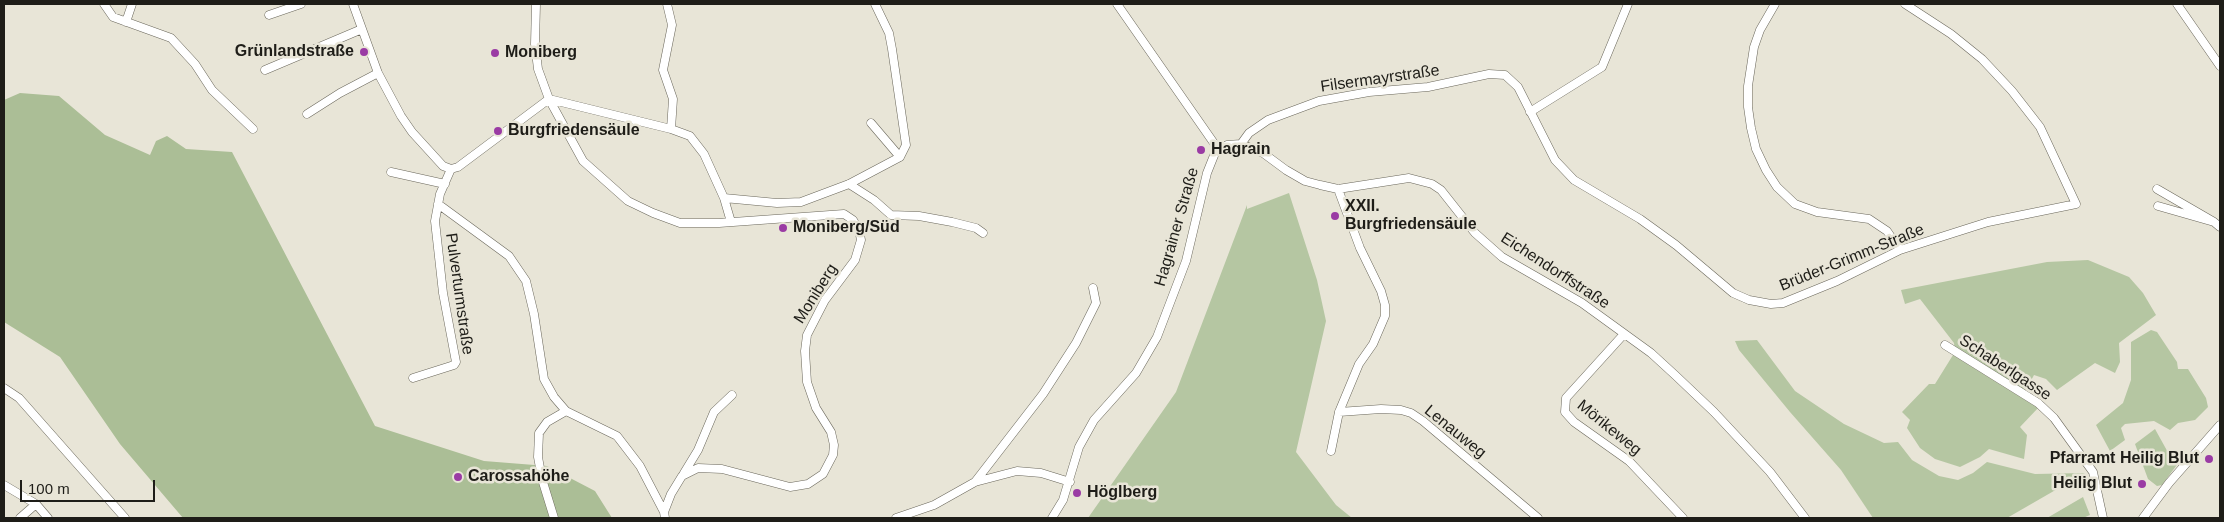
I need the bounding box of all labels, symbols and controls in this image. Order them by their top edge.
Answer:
place label: Grünlandstraße [235,42,354,62]
place label: Moniberg [505,43,577,63]
marker: Grünlandstraße [358,46,370,58]
marker: Moniberg [489,47,501,59]
street label: Filsermayrstraße [1319,61,1441,97]
place label: Burgfriedensäule [508,121,640,141]
marker: Burgfriedensäule [492,125,504,137]
place label: Hagrain [1211,140,1271,160]
marker: Hagrain [1195,144,1207,156]
street label: Hagrainer Straße [1151,165,1203,289]
place label: XXII. Burgfriedensäule [1345,197,1477,235]
marker: XXII. Burgfriedensäule [1329,210,1341,222]
place label: Moniberg/Süd [793,218,900,238]
street label: Brüder-Grimm-Straße [1777,220,1927,296]
marker: Moniberg/Süd [777,222,789,234]
street label: Eichendorffstraße [1497,229,1613,313]
street label: Pulverturmstraße [441,232,477,356]
street label: Moniberg [790,261,842,327]
street label: Schaberlgasse [1955,331,2055,405]
street label: Mörikeweg [1573,396,1645,460]
street label: Lenauweg [1420,401,1490,463]
place label: Pfarramt Heilig Blut [2050,449,2199,469]
marker: Pfarramt Heilig Blut [2203,453,2215,465]
place label: Carossahöhe [468,467,569,487]
scale bar [22,470,158,502]
marker: Carossahöhe [452,471,464,483]
place label: Heilig Blut [2053,474,2132,494]
marker: Heilig Blut [2136,478,2148,490]
text: 100 m [28,480,70,497]
place label: Höglberg [1087,483,1157,503]
marker: Höglberg [1071,487,1083,499]

